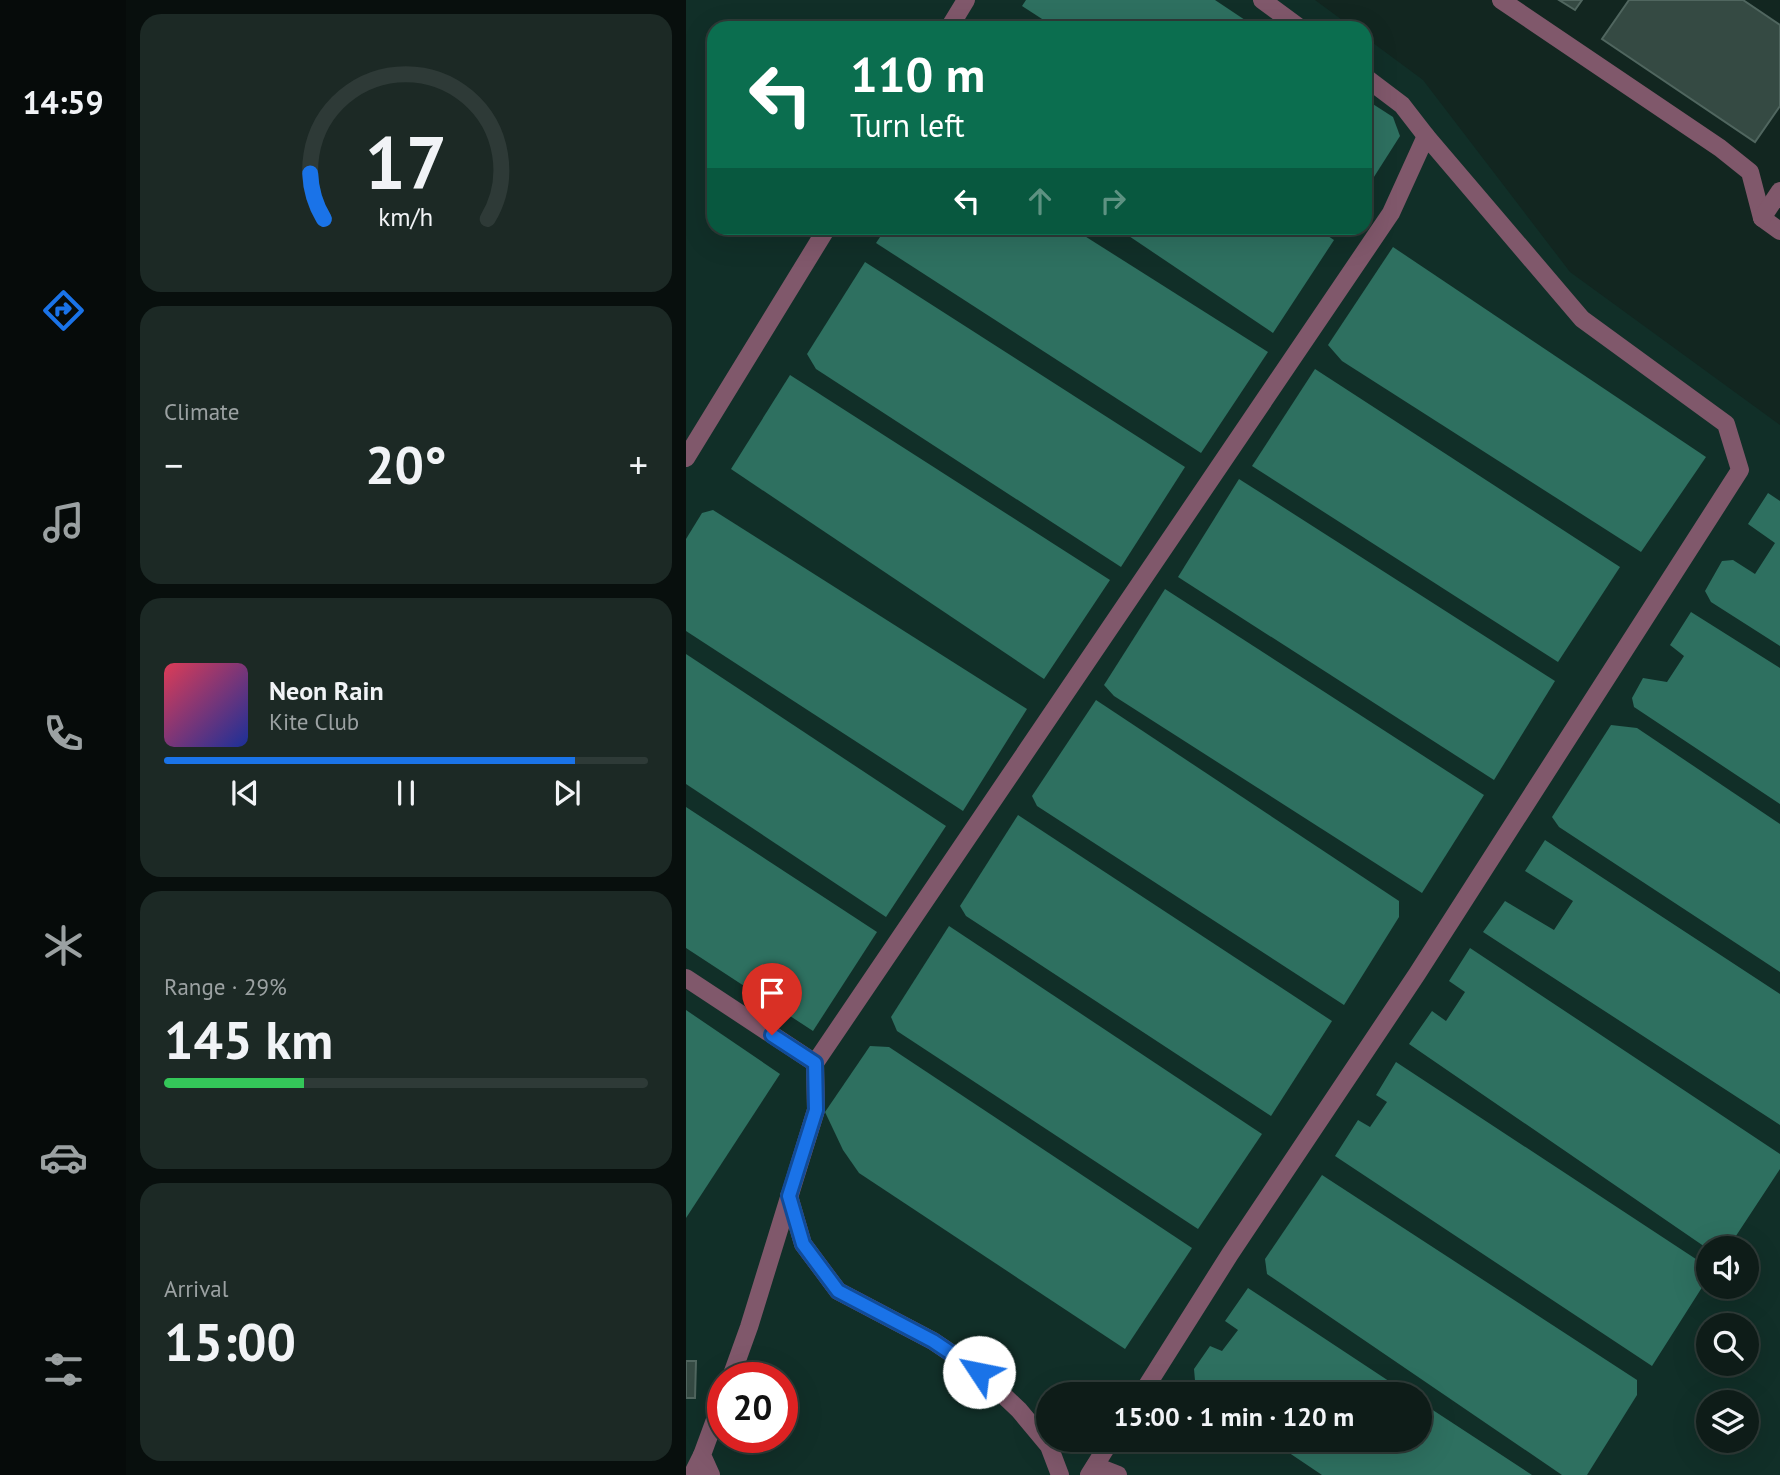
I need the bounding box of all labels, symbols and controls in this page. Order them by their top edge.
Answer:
text: 110 m [850,42,985,106]
icon: left [735,49,826,140]
text: 14:59 [22,81,104,123]
text: Turn left [850,104,965,146]
text: 17 [365,115,447,209]
icon: left [948,182,986,220]
icon: ahead [1021,182,1059,220]
icon: right [1094,182,1132,220]
text: km/h [379,201,433,233]
icon: directions [39,286,88,335]
text: Climate [164,397,239,426]
text: 20° [365,431,447,498]
text: − [164,440,183,489]
text: + [629,440,648,489]
icon: music [39,498,88,547]
text: Neon Rain [269,674,384,707]
text: Kite Club [269,707,359,736]
icon: phone [39,709,88,758]
icon: previous [226,774,264,812]
icon: pause [387,774,425,812]
icon: next [548,774,586,812]
icon: climate [39,921,88,970]
pin [742,963,802,1035]
text: Range · 29% [164,972,287,1001]
icon: arrive [753,974,791,1012]
text: 145 km [164,1006,333,1073]
icon: car [39,1133,88,1182]
map controls [1696,1236,1759,1453]
button: sound [1696,1236,1759,1299]
text: Arrival [164,1274,228,1303]
text: 15:00 [164,1308,296,1375]
button: search [1696,1313,1759,1376]
position arrow [942,1335,1016,1409]
icon: filters [39,1345,88,1394]
speed limit sign: 20 [707,1362,798,1453]
button: layers [1696,1390,1759,1453]
text: 15:00 · 1 min · 120 m [1114,1400,1354,1433]

